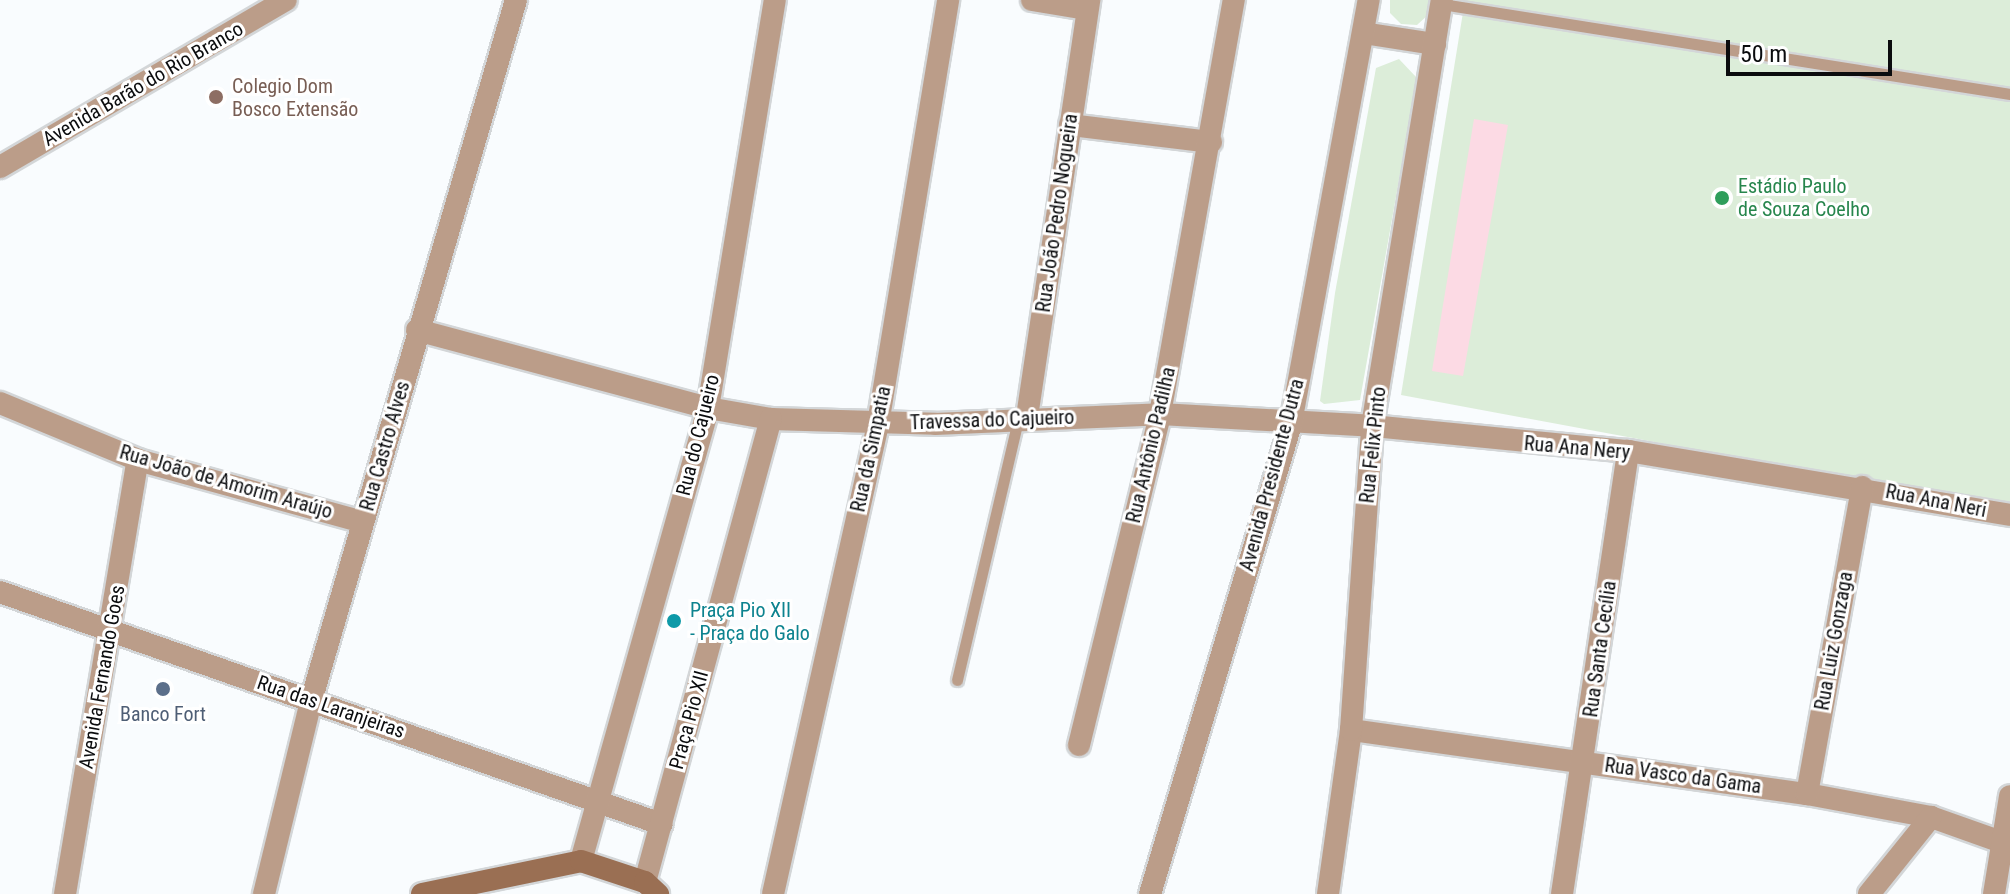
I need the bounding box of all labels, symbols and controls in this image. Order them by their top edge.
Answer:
street label: Avenida Barão do Rio Branco [39,17,247,151]
scale bar [1730,24,1896,74]
text: 50 m [1740,40,1787,68]
place label: Colegio Dom Bosco Extensão [232,74,358,121]
marker: Colegio Dom Bosco Extensão [207,88,225,106]
street label: Rua João Pedro Nogueira [1031,112,1083,314]
place label: Estádio Paulo de Souza Coelho [1738,174,1870,221]
marker: Estádio Paulo de Souza Coelho [1713,189,1731,207]
street label: Rua Antônio Padilha [1121,365,1181,525]
street label: Rua do Cajueiro [671,372,725,498]
street label: Avenida Presidente Dutra [1235,376,1309,574]
street label: Rua Castro Alves [355,378,415,514]
street label: Rua da Simpatia [846,384,896,514]
street label: Rua Felix Pinto [1355,386,1391,504]
street label: Travessa do Cajueiro [909,405,1075,435]
street label: Rua Ana Nery [1523,431,1631,465]
street label: Rua João de Amorim Araújo [117,440,335,524]
street label: Rua Ana Neri [1884,479,1988,523]
street label: Rua Luiz Gonzaga [1810,570,1858,712]
street label: Rua Santa Cecília [1579,579,1621,719]
street label: Avenida Fernando Goes [74,583,130,771]
place label: Praça Pio XII - Praça do Galo [690,598,810,645]
marker: Praça Pio XII - Praça do Galo [665,612,683,630]
street label: Praça Pio XII [664,668,714,772]
street label: Rua das Laranjeiras [254,670,408,744]
marker: Banco Fort [154,680,172,698]
place label: Banco Fort [120,702,206,726]
street label: Rua Vasco da Gama [1603,753,1763,799]

